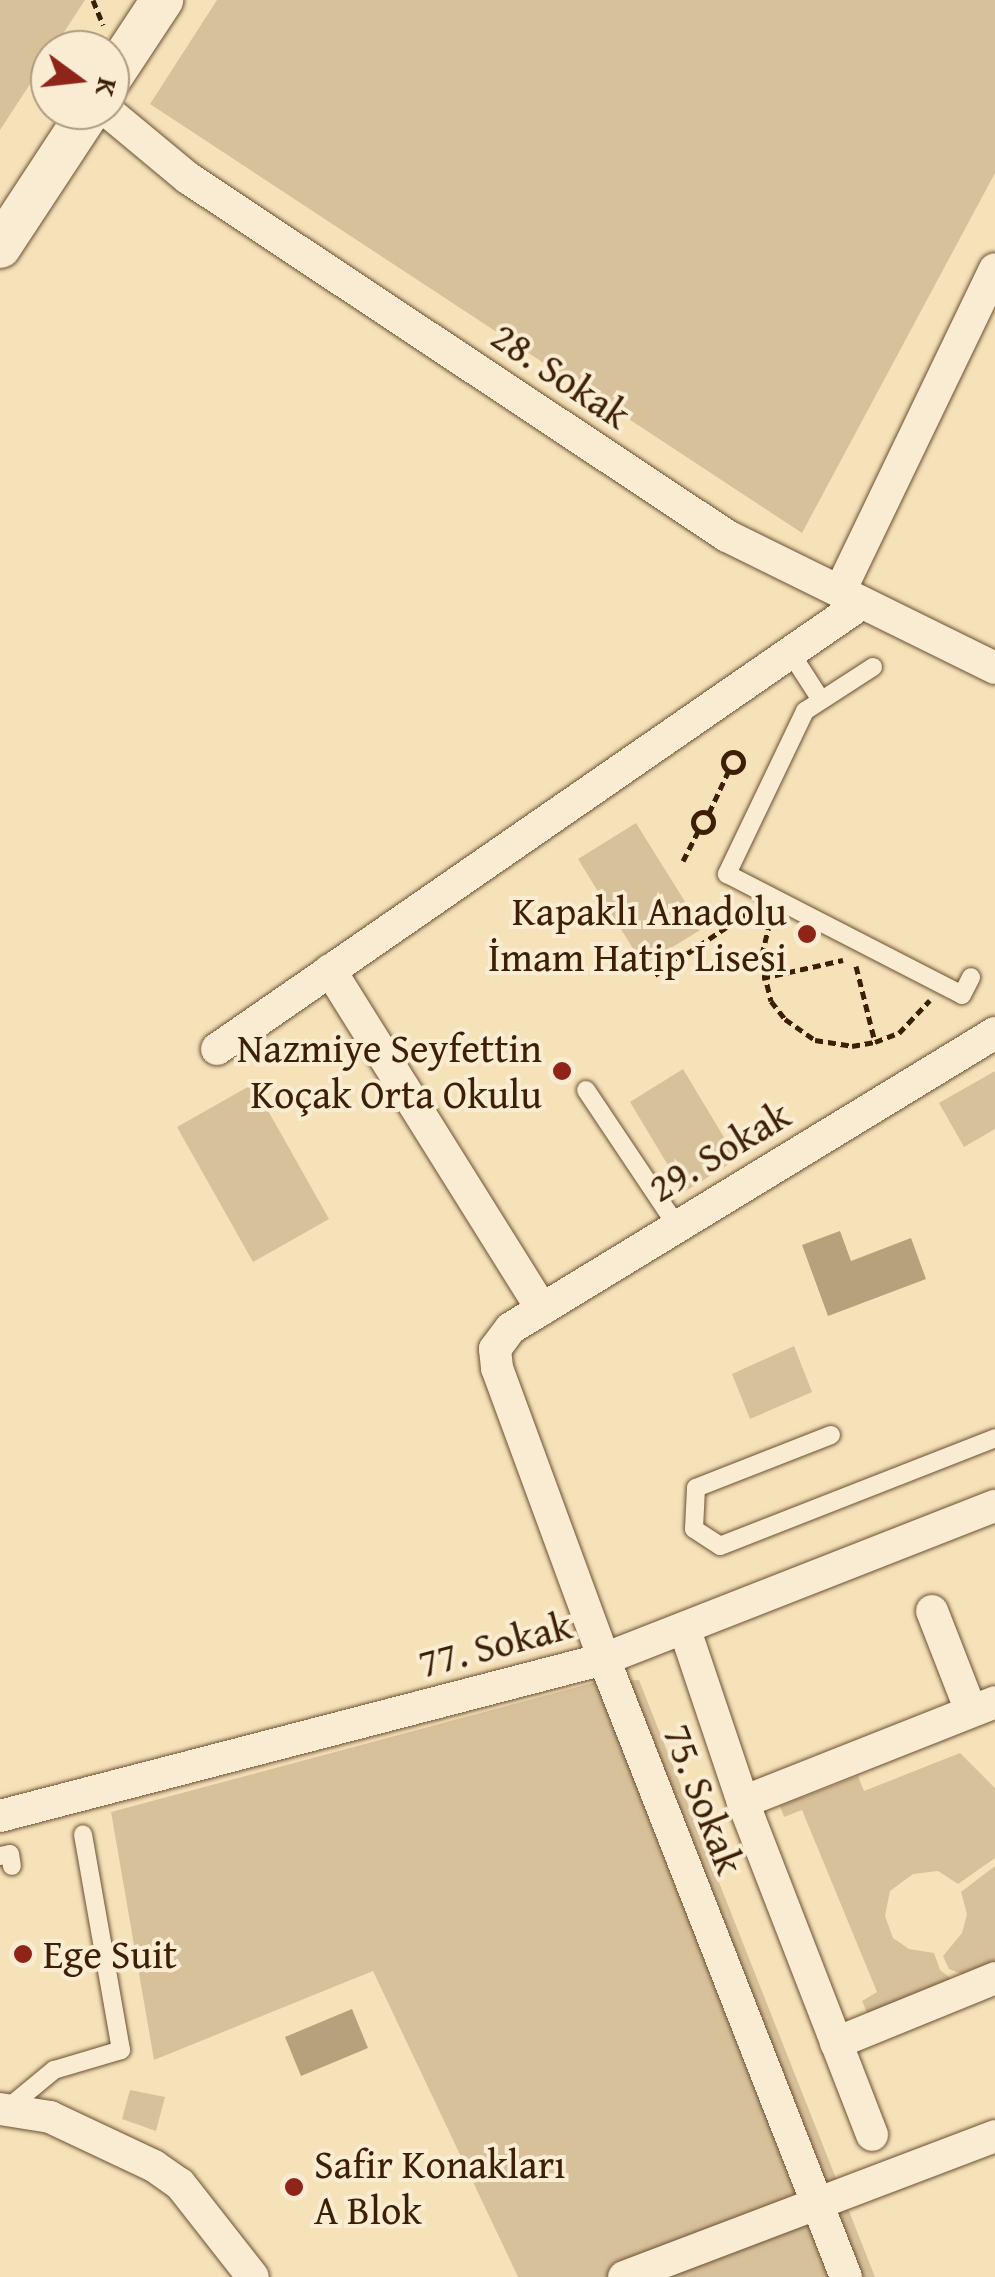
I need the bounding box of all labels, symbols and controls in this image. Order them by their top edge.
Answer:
north arrow [30,30,130,130]
text: K [85,74,130,101]
street label: 28. Sokak [483,311,639,439]
place label: Kapaklı Anadolu İmam Hatip Lisesi [488,887,787,981]
marker: Kapaklı Anadolu İmam Hatip Lisesi [796,923,818,945]
place label: Nazmiye Seyfettin Koçak Orta Okulu [237,1024,542,1118]
marker: Nazmiye Seyfettin Koçak Orta Okulu [551,1060,573,1082]
street label: 29. Sokak [640,1090,798,1212]
street label: 77. Sokak [413,1601,577,1687]
street label: 75. Sokak [654,1717,754,1881]
place label: Ege Suit [43,1930,177,1978]
marker: Ege Suit [12,1943,34,1965]
place label: Safir Konakları A Blok [314,2140,565,2234]
marker: Safir Konakları A Blok [283,2176,305,2198]

